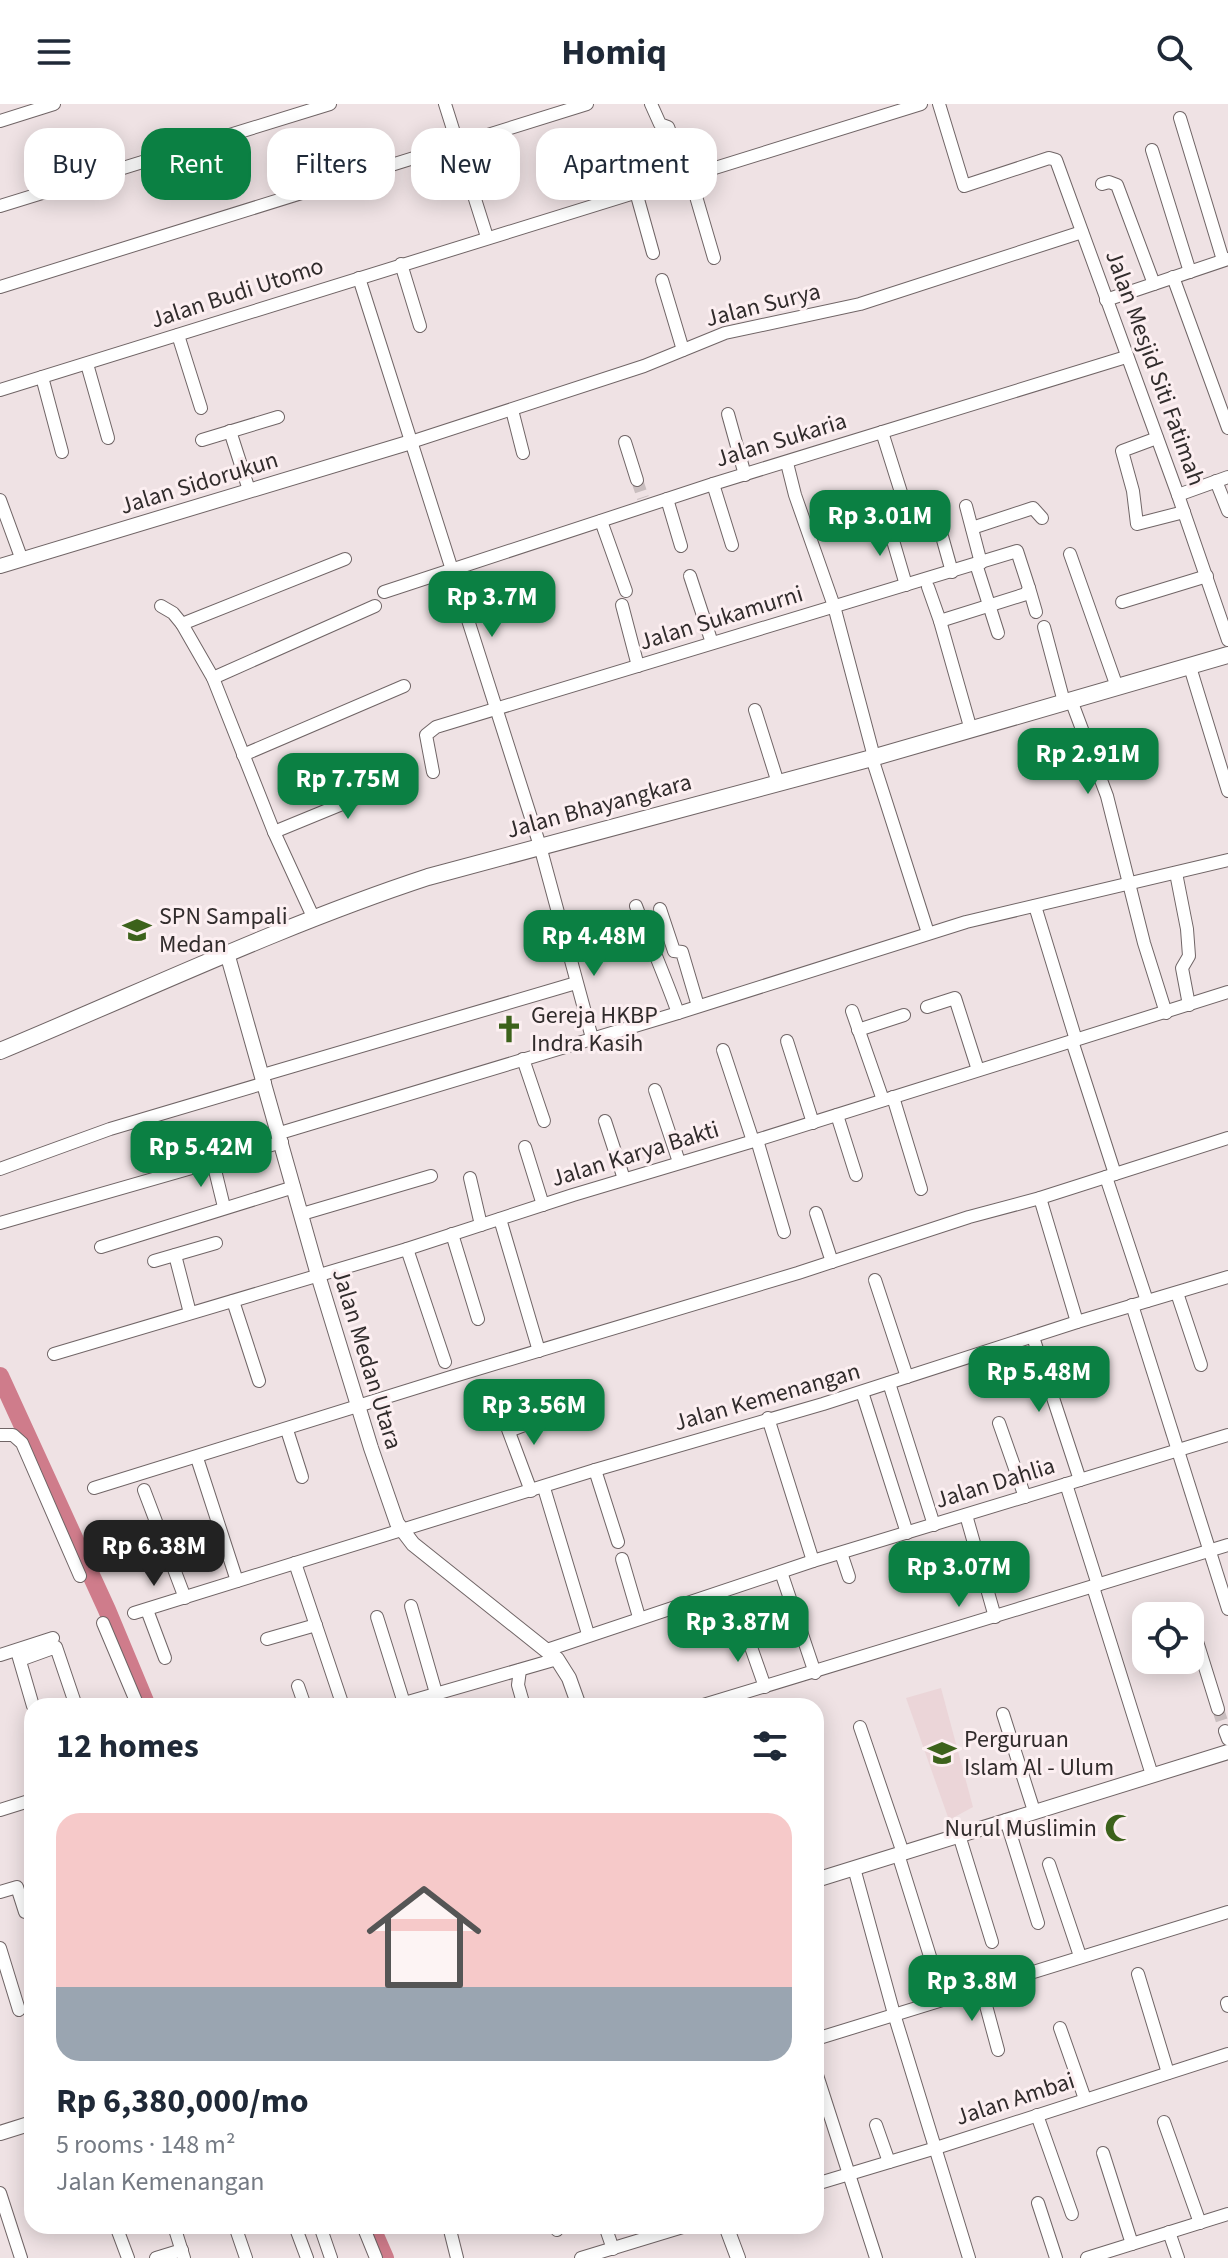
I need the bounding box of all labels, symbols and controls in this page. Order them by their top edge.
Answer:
text: Homiq [561,27,667,78]
icon: menu [32,30,76,74]
icon: search [1152,30,1196,74]
chip: Buy [24,128,125,200]
chip: Rent [141,128,251,200]
chip: Filters [267,128,395,200]
chip: New [411,128,520,200]
chip: Apartment [536,128,717,200]
street label: Jalan Mesjid Siti Fatimah [1096,245,1214,491]
street label: Jalan Budi Utomo [146,249,328,337]
street label: Jalan Surya [702,274,824,336]
street label: Jalan Sukaria [711,403,851,477]
street label: Jalan Sidorukun [116,442,282,524]
pin: Rp 3.01M [797,490,963,558]
text: Rp 3.01M [828,497,932,534]
pin: Rp 3.7M [418,571,566,639]
street label: Jalan Sukamurni [635,576,807,660]
text: Rp 3.7M [446,578,538,615]
pin: Rp 2.91M [1005,728,1171,796]
text: Rp 2.91M [1036,735,1140,772]
pin: Rp 7.75M [265,753,431,821]
text: Rp 7.75M [296,760,400,797]
street label: Jalan Bhayangkara [502,764,696,848]
place label: SPN Sampali Medan [159,899,288,962]
pin: Rp 4.48M [511,910,677,978]
school or university icon: SPN Sampali Medan [122,915,152,945]
text: Rp 4.48M [542,917,646,954]
place label: Gereja HKBP Indra Kasih [531,998,658,1061]
church icon: Gereja HKBP Indra Kasih [494,1014,524,1044]
street label: Jalan Karya Bakti [547,1112,723,1196]
pin: Rp 5.42M [118,1121,284,1189]
text: Rp 5.42M [149,1128,253,1165]
street label: Jalan Medan Utara [323,1264,411,1454]
pin: Rp 5.48M [956,1346,1122,1414]
text: Rp 5.48M [987,1353,1091,1390]
street label: Jalan Kemenangan [670,1354,864,1440]
pin: Rp 3.56M [451,1379,617,1447]
text: Rp 3.56M [482,1386,586,1423]
street label: Jalan Dahlia [931,1448,1059,1518]
pin: Rp 6.38M [71,1520,237,1588]
text: Rp 6.38M [102,1527,206,1564]
pin: Rp 3.07M [876,1541,1042,1609]
text: Rp 3.07M [907,1548,1011,1585]
pin: Rp 3.87M [655,1596,821,1664]
map controls [1132,1602,1204,1674]
button: locate [1132,1602,1204,1674]
text: Rp 3.87M [686,1603,790,1640]
text: 12 homes [56,1722,199,1771]
place label: Perguruan Islam Al - Ulum [964,1722,1114,1785]
icon: filters [748,1724,792,1768]
school or university icon: Perguruan Islam Al - Ulum [927,1738,957,1768]
place label: Nurul Muslimin [945,1811,1097,1846]
mosque icon: Nurul Muslimin [1104,1813,1134,1843]
icon: home [352,1865,496,2009]
pin: Rp 3.8M [898,1955,1046,2023]
text: Rp 3.8M [926,1962,1018,1999]
street label: Jalan Ambai [951,2063,1079,2135]
text: Rp 6,380,000/mo [56,2077,309,2126]
text: 5 rooms · 148 m² [56,2126,235,2163]
text: Jalan Kemenangan [56,2163,264,2200]

